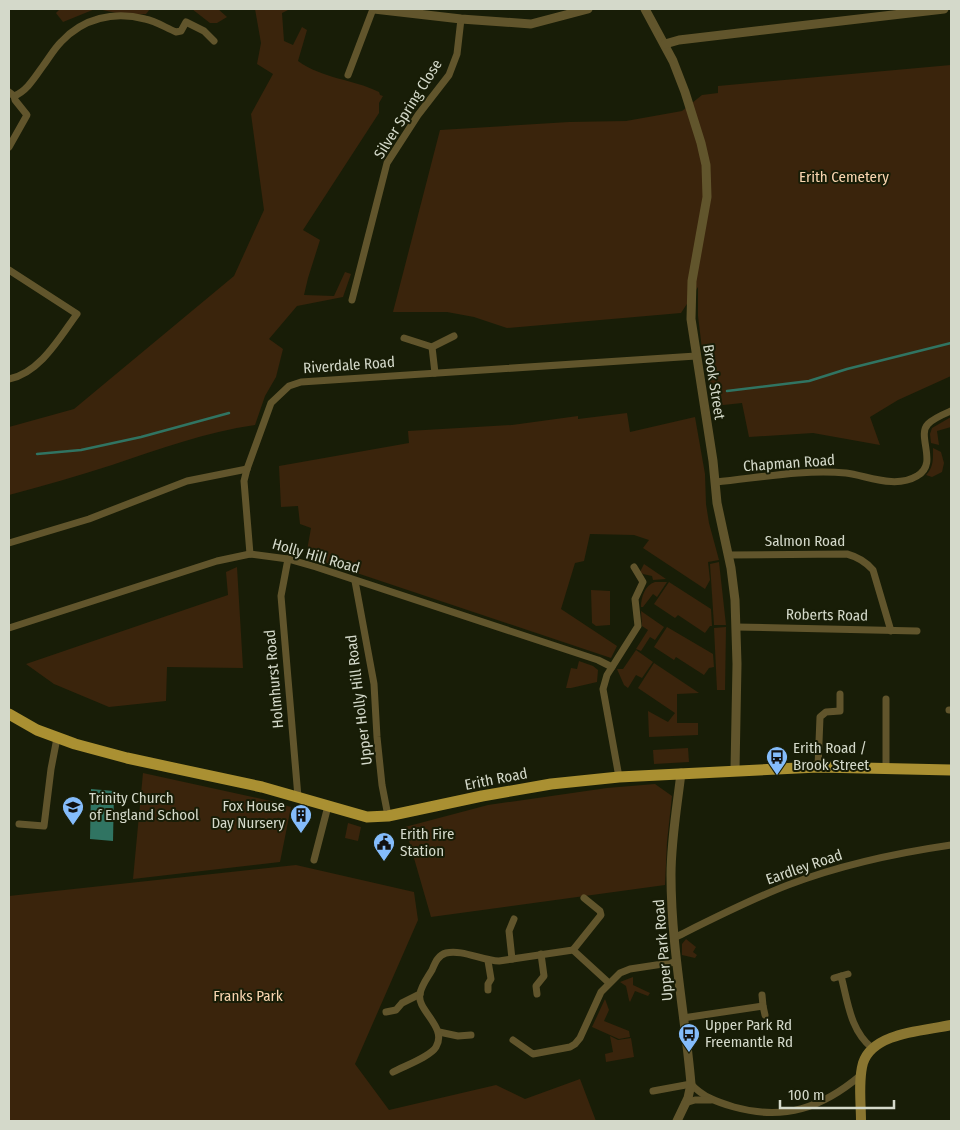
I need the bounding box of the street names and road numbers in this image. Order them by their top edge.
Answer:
street label: Silver Spring Close [370,56,446,162]
street label: Brook Street [699,343,729,421]
street label: Riverdale Road [303,353,395,377]
street label: Chapman Road [742,451,836,475]
street label: Salmon Road [765,532,845,550]
street label: Holly Hill Road [270,535,362,577]
street label: Roberts Road [786,605,868,625]
street label: Holmhurst Road [261,629,287,729]
street label: Upper Holly Hill Road [342,634,376,766]
street label: Erith Road [463,764,529,794]
street label: Eardley Road [763,846,845,888]
street label: Upper Park Road [650,898,676,1002]

